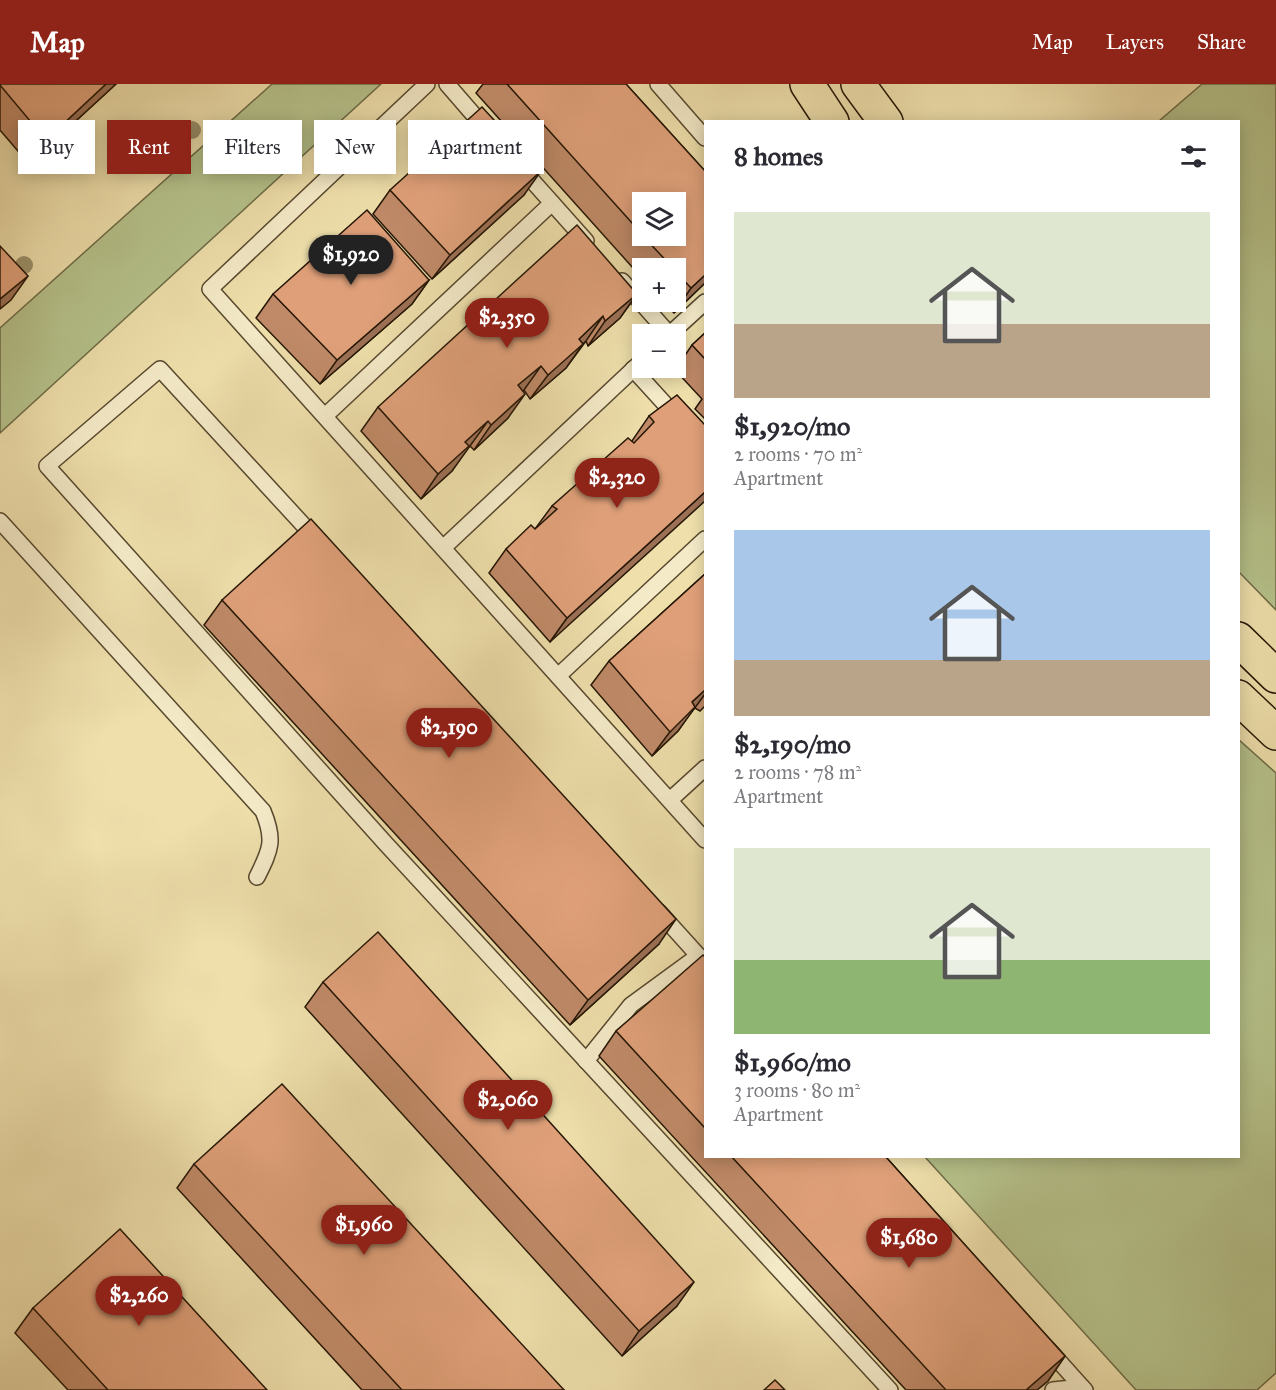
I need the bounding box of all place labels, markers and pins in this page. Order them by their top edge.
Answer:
pin: $1,920 [302,235,400,286]
pin: $2,350 [458,298,556,349]
pin: $2,320 [568,458,666,509]
pin: $2,190 [400,708,498,759]
pin: $2,060 [459,1080,557,1131]
pin: $1,960 [315,1205,413,1256]
pin: $1,680 [860,1218,958,1269]
pin: $2,260 [90,1276,188,1327]

